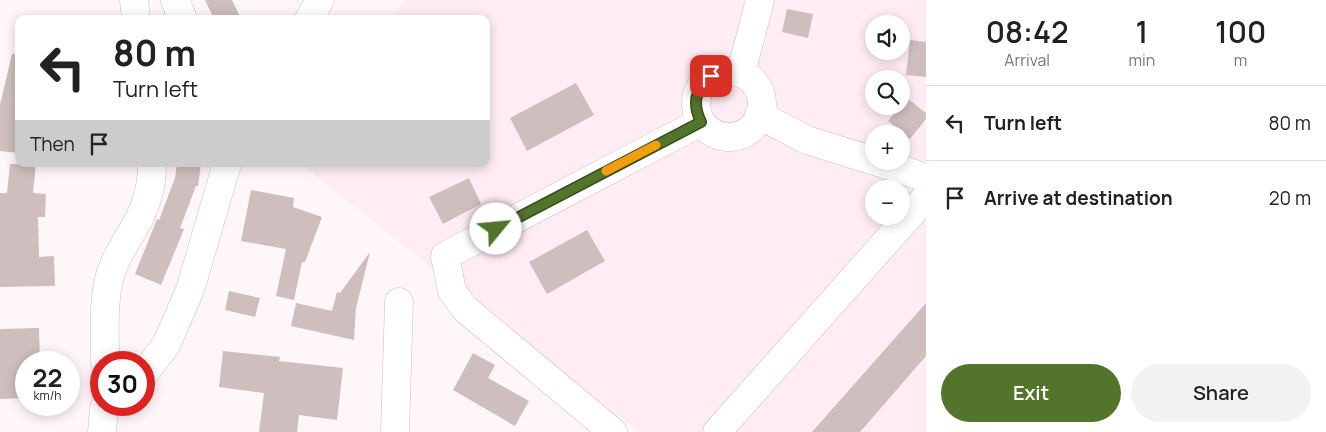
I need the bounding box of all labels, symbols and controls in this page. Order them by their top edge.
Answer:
text: 08:42 [986,11,1069,52]
text: 1 [1135,11,1148,52]
text: 100 [1215,11,1266,52]
map controls [865,15,910,225]
button: sound [865,15,910,60]
text: 80 m [113,29,196,77]
icon: left [30,35,95,100]
text: Arrival [1004,49,1050,71]
text: min [1128,49,1155,71]
text: m [1234,49,1247,71]
pin [690,55,732,97]
icon: arrive [697,62,725,90]
button: search [865,70,910,115]
text: Turn left [113,74,198,104]
icon: left [941,109,969,137]
text: Turn left [984,110,1062,136]
text: 80 m [1268,110,1311,136]
button: + [865,125,910,170]
icon: arrive [85,130,113,158]
text: Then [30,131,75,157]
button: − [865,180,910,225]
icon: arrive [941,184,969,212]
text: Arrive at destination [984,185,1173,211]
text: 20 m [1269,185,1311,211]
position arrow [469,202,521,254]
speed limit sign: 30 [90,351,155,416]
text: 22 [33,360,62,395]
button: Exit [941,364,1121,422]
button: Share [1131,364,1311,422]
text: km/h [34,387,61,404]

